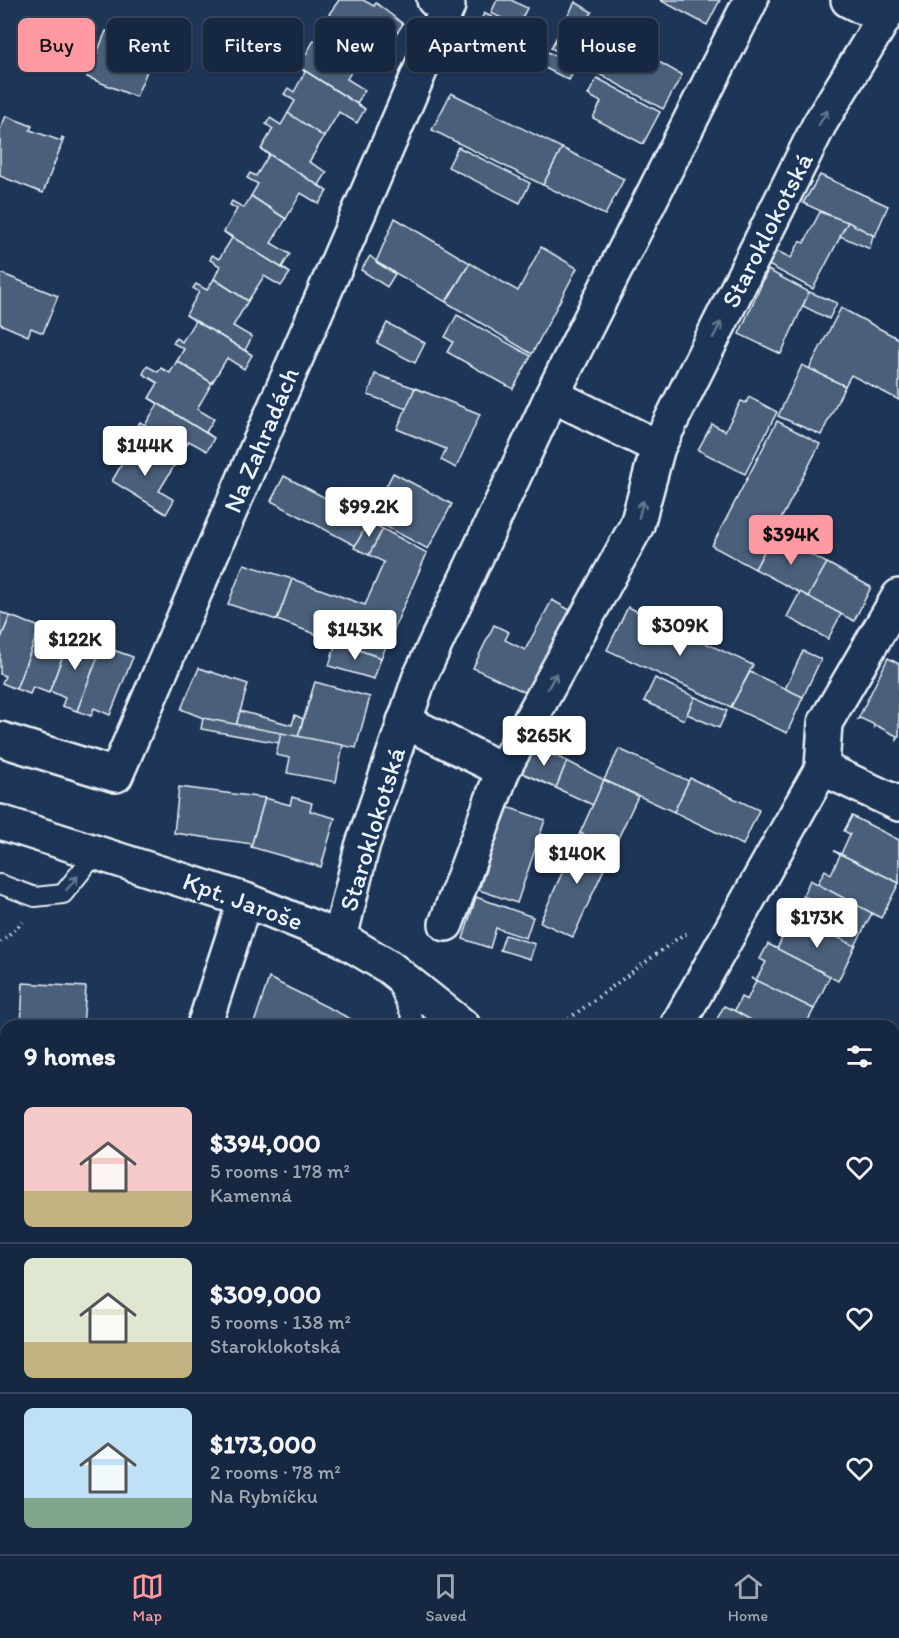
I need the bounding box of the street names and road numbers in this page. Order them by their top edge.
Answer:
street label: Staroklokotská [714,147,820,313]
street label: Na Zahradách [216,362,306,518]
street label: Staroklokotská [332,743,412,915]
street label: Kpt. Jaroše [179,865,307,937]

